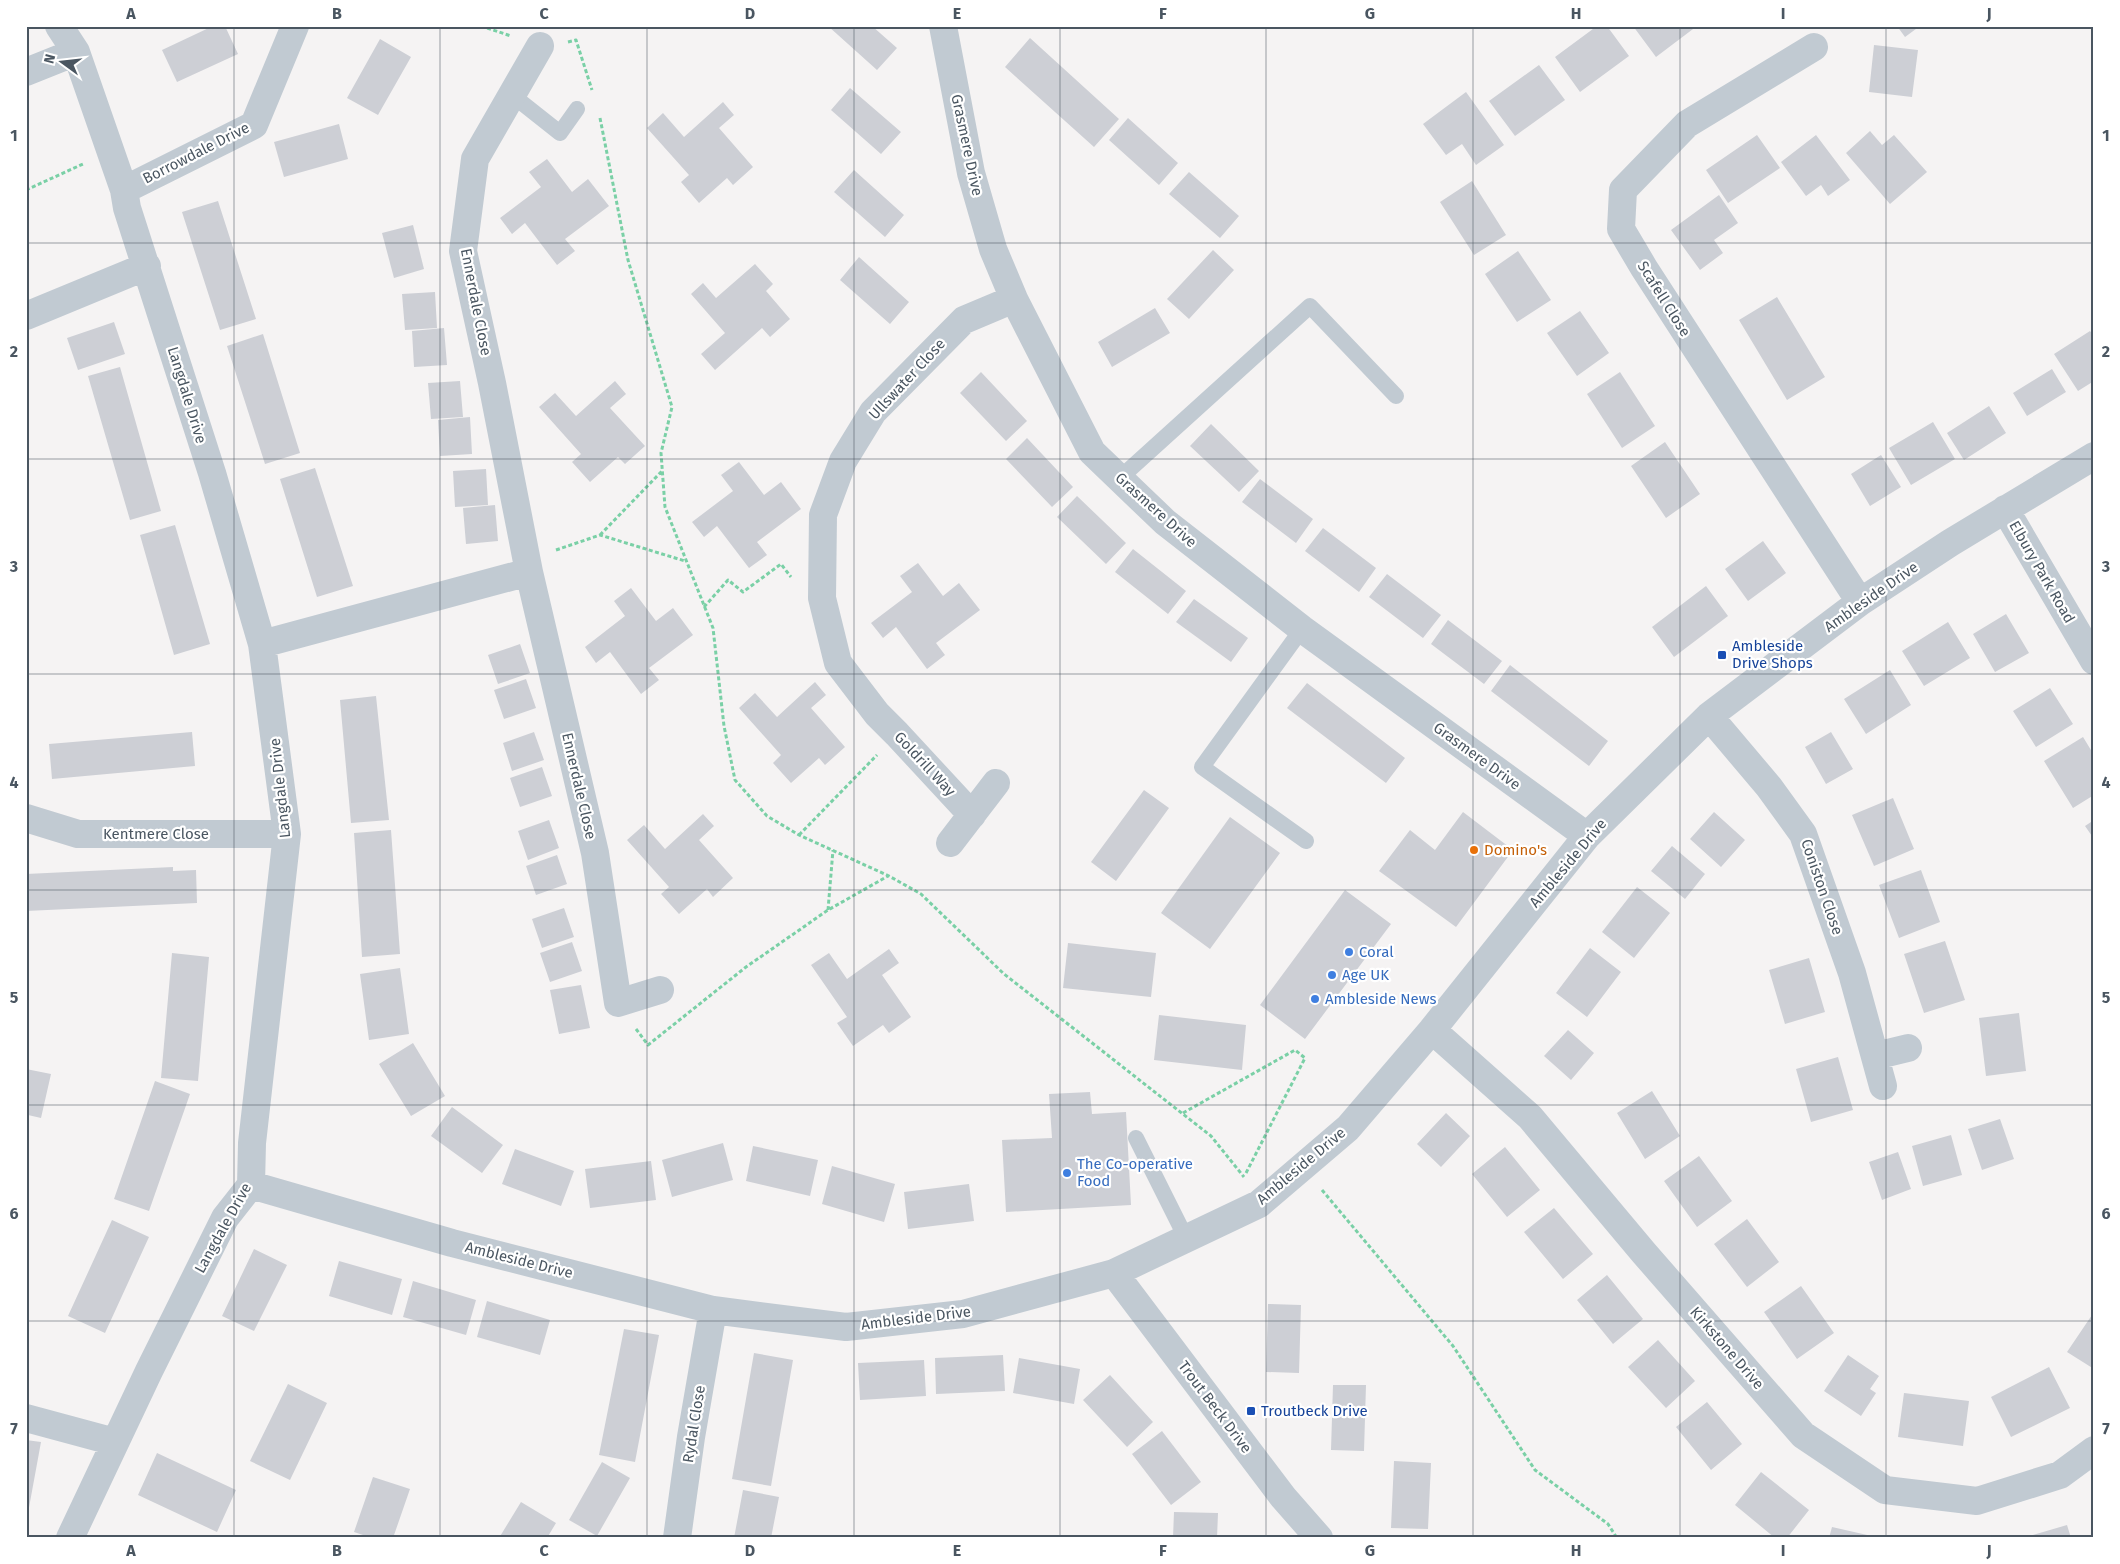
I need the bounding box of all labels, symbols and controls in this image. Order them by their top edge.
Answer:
text: A [125,4,136,23]
text: B [332,4,342,23]
text: C [539,4,549,23]
text: D [745,4,755,23]
text: E [953,4,961,23]
text: F [1159,4,1167,23]
text: G [1365,4,1375,23]
text: H [1571,4,1581,23]
text: I [1781,4,1785,23]
text: J [1985,4,1992,23]
north arrow [38,38,88,88]
text: N [41,52,59,65]
street label: Grasmere Drive [947,93,987,197]
street label: Borrowdale Drive [140,118,252,188]
text: 1 [10,126,18,145]
text: 1 [2102,126,2110,145]
street label: Ennerdale Close [457,247,495,357]
street label: Scafell Close [1634,258,1694,340]
street label: Ullswater Close [865,335,949,423]
text: 2 [10,342,18,361]
text: 2 [2102,342,2110,361]
street label: Langdale Drive [164,344,210,446]
street label: Grasmere Drive [1112,469,1200,551]
street label: Elbury Park Road [2005,518,2079,626]
text: 3 [9,557,18,576]
text: 3 [2101,557,2110,576]
street label: Ambleside Drive [1821,558,1921,636]
place label: Ambleside Drive Shops [1732,637,1813,672]
marker: Ambleside Drive Shops [1716,649,1728,661]
street label: Grasmere Drive [1430,718,1524,794]
street label: Goldrill Way [891,728,960,800]
street label: Ennerdale Close [558,731,600,841]
street label: Langdale Drive [266,737,294,839]
text: 4 [9,773,19,792]
text: 4 [2101,773,2111,792]
street label: Ambleside Drive [1526,815,1610,911]
street label: Kentmere Close [103,825,209,843]
street label: Coniston Close [1797,837,1847,937]
place label: Domino's [1484,841,1547,859]
marker: Domino's [1468,844,1480,856]
place label: Coral [1359,943,1394,961]
marker: Coral [1343,946,1355,958]
place label: Age UK [1342,966,1389,984]
marker: Age UK [1326,969,1338,981]
text: 5 [10,988,19,1007]
text: 5 [2102,988,2111,1007]
place label: Ambleside News [1325,990,1436,1008]
marker: Ambleside News [1309,993,1321,1005]
street label: Ambleside Drive [1253,1124,1349,1208]
place label: The Co-operative Food [1077,1155,1193,1190]
marker: The Co-operative Food [1061,1167,1073,1179]
street label: Langdale Drive [191,1180,255,1276]
text: 6 [9,1204,19,1223]
text: 6 [2101,1204,2111,1223]
street label: Ambleside Drive [463,1238,575,1282]
street label: Ambleside Drive [860,1302,972,1334]
street label: Kirkstone Drive [1686,1303,1768,1393]
street label: Trout Beck Drive [1174,1357,1256,1457]
street label: Rydal Close [679,1384,709,1464]
place label: Troutbeck Drive [1261,1402,1368,1420]
marker: Troutbeck Drive [1245,1405,1257,1417]
text: 7 [10,1419,18,1438]
text: 7 [2102,1419,2110,1438]
text: A [125,1541,136,1560]
text: B [332,1541,342,1560]
text: C [539,1541,549,1560]
text: D [745,1541,755,1560]
text: E [953,1541,961,1560]
text: F [1159,1541,1167,1560]
text: G [1365,1541,1375,1560]
text: H [1571,1541,1581,1560]
text: I [1781,1541,1785,1560]
text: J [1985,1541,1992,1560]

